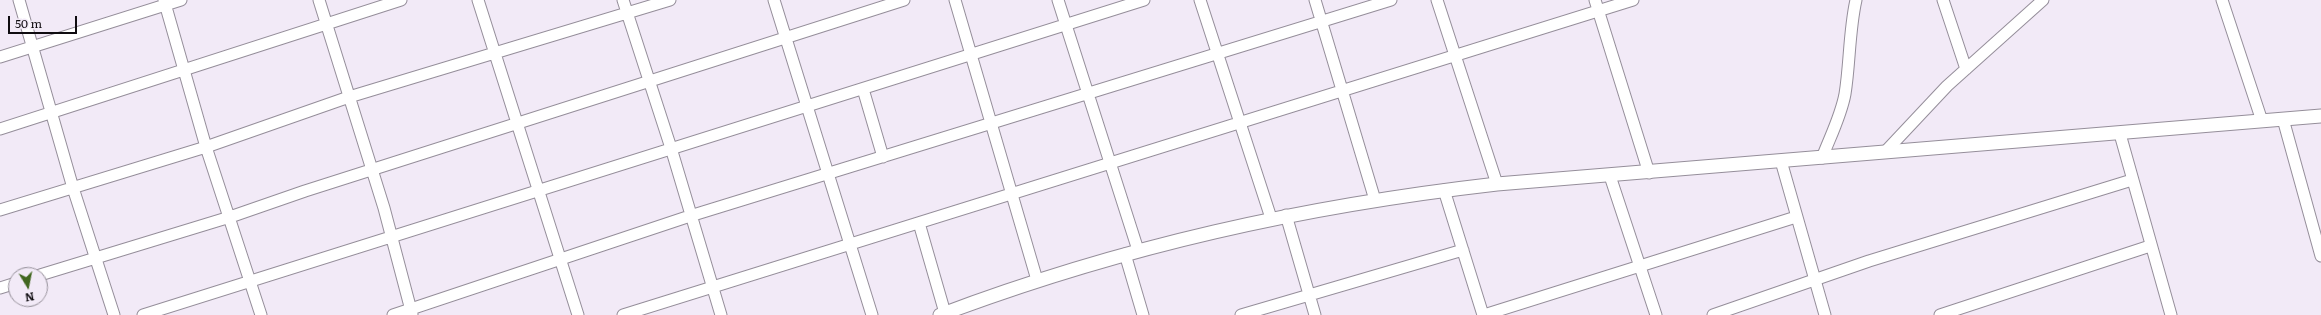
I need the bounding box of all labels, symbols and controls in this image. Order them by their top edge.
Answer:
scale bar [10,8,79,34]
text: 50 m [15,14,42,32]
north arrow [8,267,48,307]
text: N [24,289,36,307]

